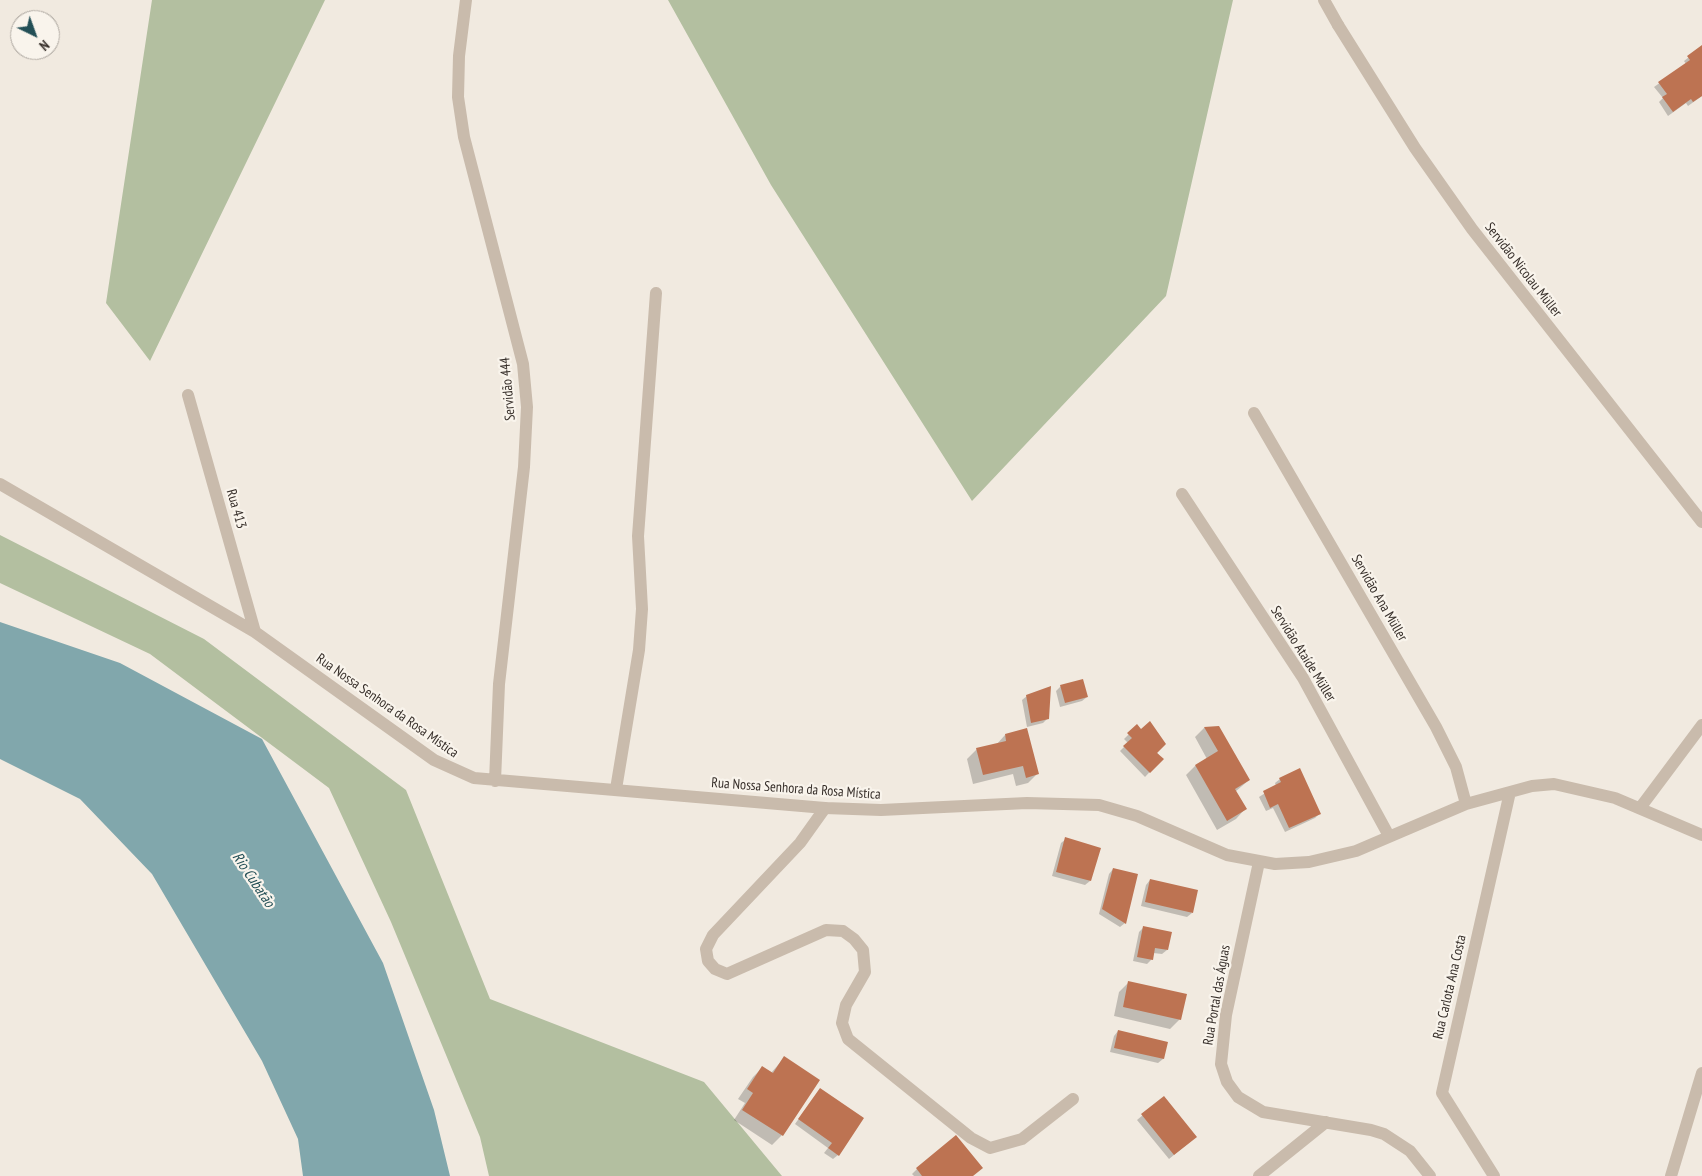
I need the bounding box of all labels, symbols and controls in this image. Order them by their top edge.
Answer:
north arrow [10,10,60,60]
text: N [36,36,53,55]
street label: Servidão Nicolau Müller [1481,219,1565,321]
street label: Servidão 444 [497,357,519,421]
street label: Rua 413 [222,487,250,531]
street label: Servidão Ana Müller [1347,552,1411,644]
street label: Servidão Ataíde Müller [1267,603,1339,705]
street label: Rua Nossa Senhora da Rosa Mística [313,650,461,762]
street label: Rua Nossa Senhora da Rosa Mística [711,775,881,803]
water label: Rio Cubatão [228,849,278,911]
street label: Rua Carlota Ana Costa [1430,933,1470,1041]
street label: Rua Portal das Águas [1200,944,1234,1046]

